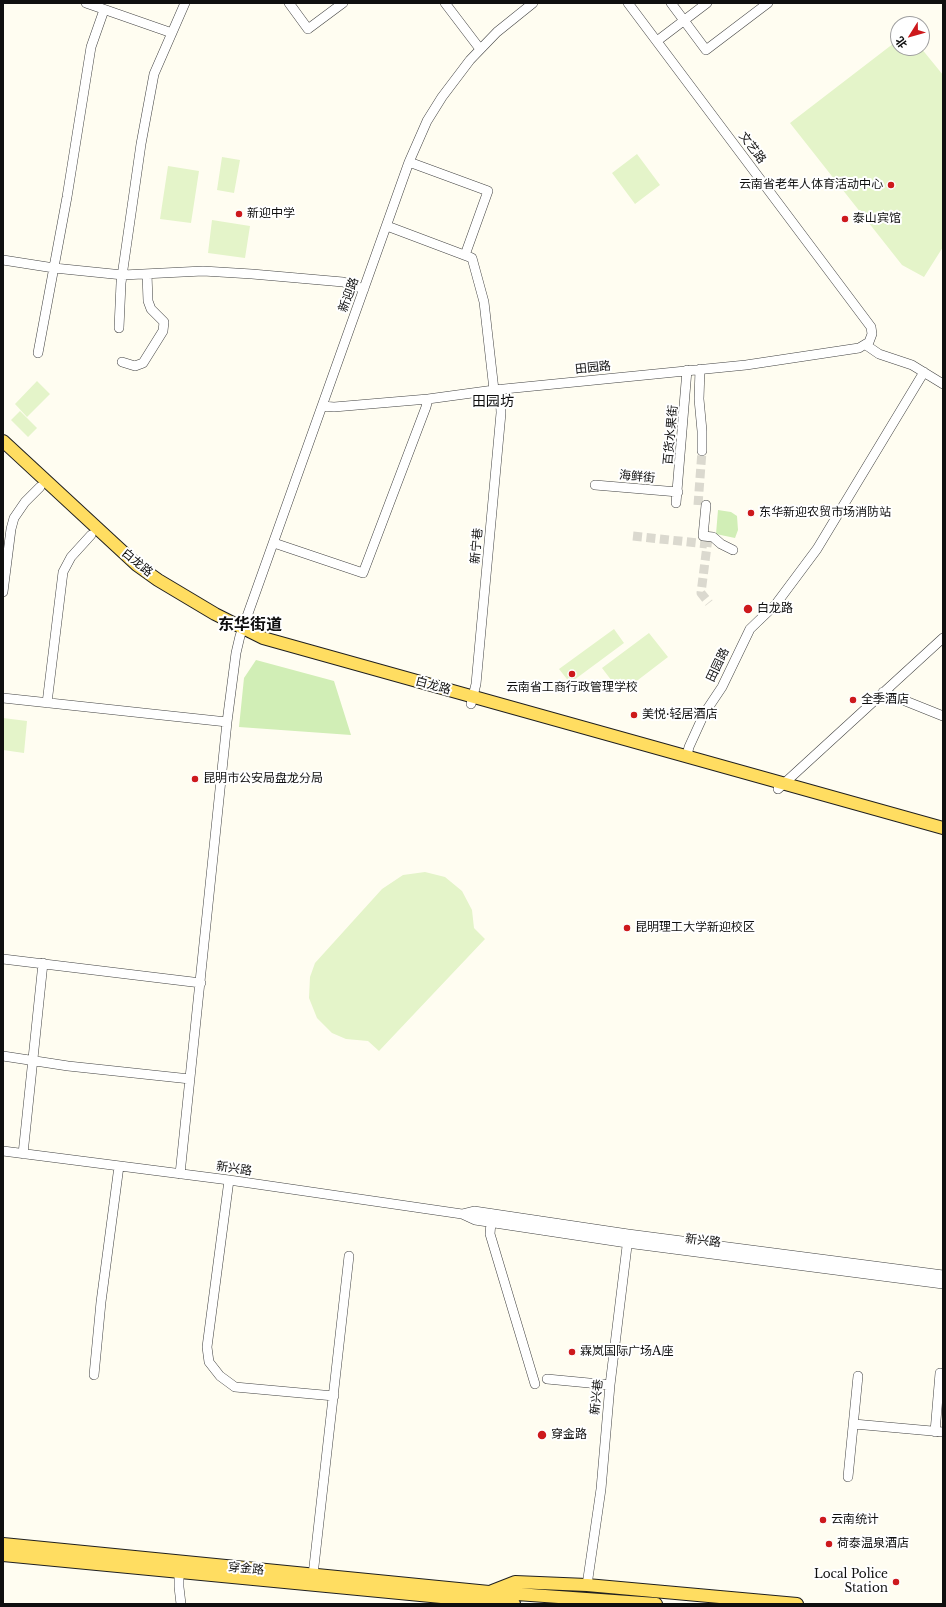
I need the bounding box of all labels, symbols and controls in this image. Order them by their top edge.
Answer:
north arrow [890,16,930,56]
text: 北 [892,34,910,51]
street label: 文艺路 [735,129,769,167]
place label: 云南省老年人体育活动中心 [739,178,883,192]
marker: 云南省老年人体育活动中心 [886,180,896,190]
place label: 新迎中学 [247,207,295,221]
marker: 新迎中学 [234,209,244,219]
place label: 泰山宾馆 [853,212,901,226]
marker: 泰山宾馆 [840,214,850,224]
street label: 新迎路 [336,276,362,314]
street label: 田园路 [574,359,612,377]
district label: 田园坊 [472,394,514,410]
street label: 百货水果街 [661,404,681,466]
street label: 海鲜街 [618,468,656,486]
place label: 东华新迎农贸市场消防站 [759,506,891,520]
marker: 东华新迎农贸市场消防站 [746,508,756,518]
street label: 新宁巷 [468,527,486,565]
street label: 白龙路 [118,546,156,580]
place label: 白龙路 [757,602,793,616]
marker: 白龙路 [742,603,754,615]
district label: 东华街道 [218,615,282,635]
street label: 田园路 [704,646,732,684]
marker: 云南省工商行政管理学校 [567,669,577,679]
street label: 白龙路 [414,674,452,698]
place label: 云南省工商行政管理学校 [506,681,638,695]
place label: 全季酒店 [861,693,909,707]
marker: 全季酒店 [848,695,858,705]
place label: 美悦·轻居酒店 [642,708,717,722]
marker: 美悦·轻居酒店 [629,710,639,720]
place label: 昆明市公安局盘龙分局 [203,772,323,786]
marker: 昆明市公安局盘龙分局 [190,774,200,784]
place label: 昆明理工大学新迎校区 [635,921,755,935]
marker: 昆明理工大学新迎校区 [622,923,632,933]
street label: 新兴路 [215,1159,253,1179]
street label: 新兴路 [684,1232,722,1250]
place label: 霖岚国际广场A座 [580,1345,673,1359]
marker: 霖岚国际广场A座 [567,1347,577,1357]
street label: 新兴巷 [588,1378,606,1416]
place label: 穿金路 [551,1428,587,1442]
marker: 穿金路 [536,1429,548,1441]
place label: 云南统计 [831,1513,879,1527]
marker: 云南统计 [818,1515,828,1525]
place label: 荷泰温泉酒店 [837,1537,909,1551]
marker: 荷泰温泉酒店 [824,1539,834,1549]
street label: 穿金路 [227,1560,265,1578]
place label: Local Police Station [814,1568,888,1596]
marker: Local Police Station [891,1577,901,1587]

